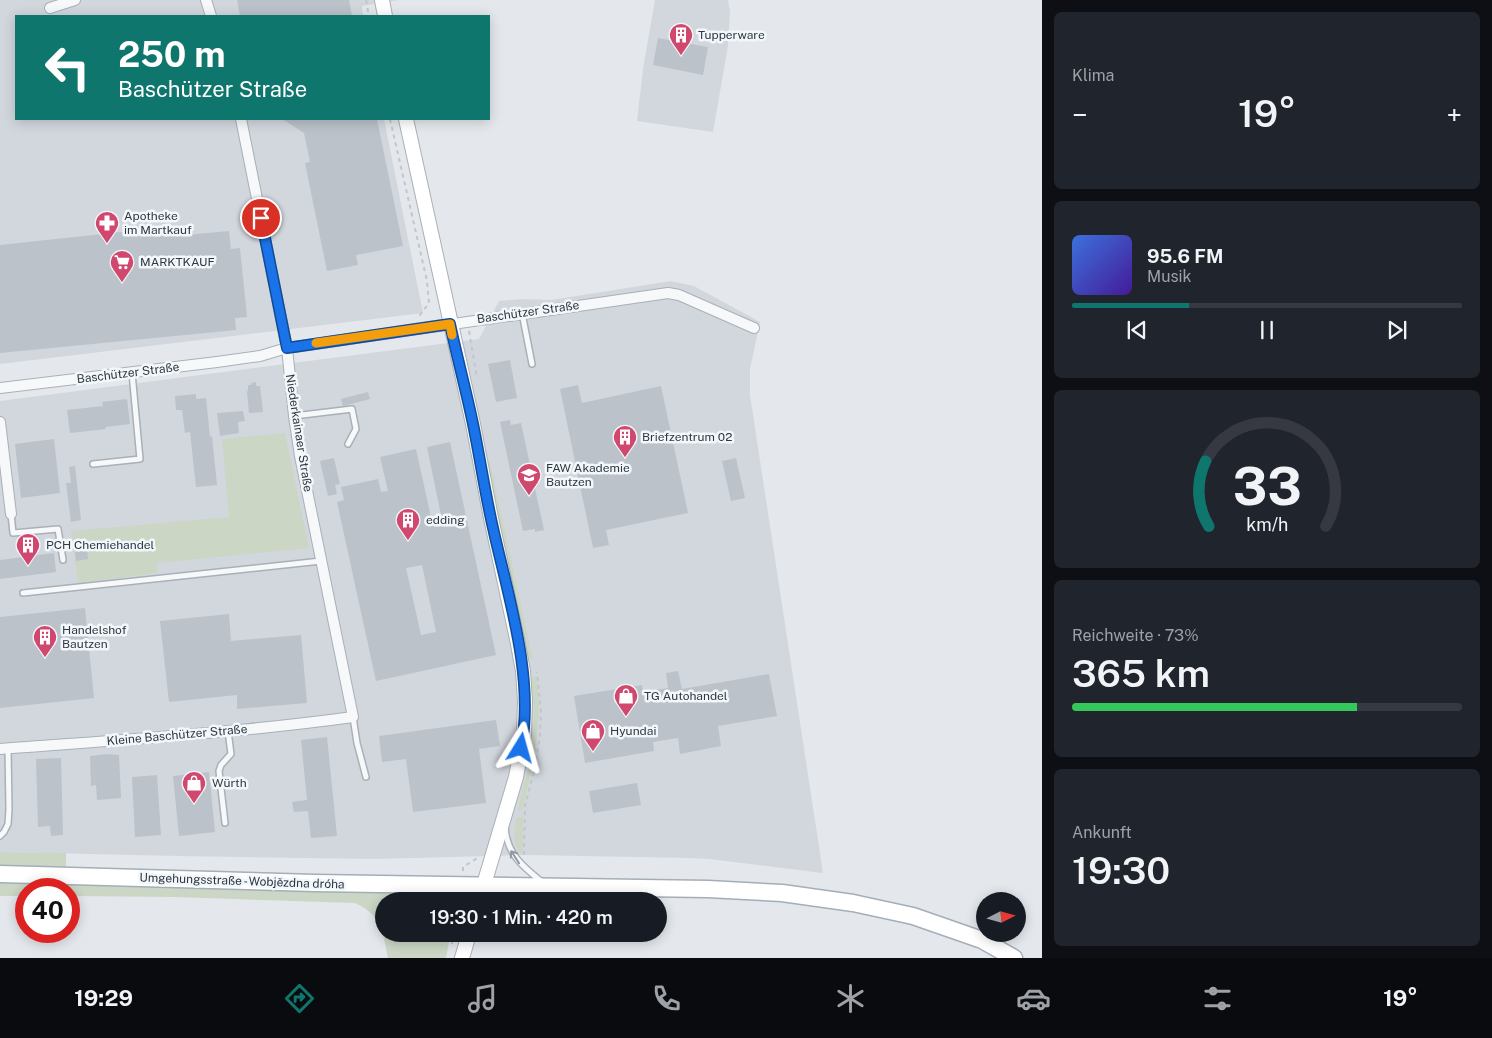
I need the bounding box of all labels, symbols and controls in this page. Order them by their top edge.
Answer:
building icon: Tupperware [668,22,694,56]
place label: Tupperware [698,28,765,42]
text: 250 m [118,34,226,75]
icon: left [35,35,100,100]
text: Klima [1072,66,1114,85]
text: Baschützer Straße [118,76,307,102]
text: 19° [1238,91,1296,136]
text: − [1072,98,1088,131]
text: + [1446,98,1462,131]
pin [240,197,282,239]
icon: arrive [247,204,275,232]
place label: Apotheke im Martkauf [124,209,192,237]
pharmacy icon: Apotheke im Martkauf [94,210,120,244]
text: 95.6 FM [1147,245,1223,267]
supermarket icon: MARKTKAUF [109,249,135,283]
place label: MARKTKAUF [140,255,215,269]
text: Musik [1147,267,1192,286]
street label: Baschützer Straße [476,298,580,326]
icon: previous [1123,316,1151,344]
icon: pause [1253,316,1281,344]
icon: next [1383,316,1411,344]
street label: Baschützer Straße [76,360,180,386]
street label: Niederkainaer Straße [283,373,315,493]
building icon: Briefzentrum 02 [612,424,638,458]
place label: Briefzentrum 02 [642,430,732,444]
text: 33 [1233,456,1302,517]
place label: FAW Akademie Bautzen [546,461,630,489]
school or university icon: FAW Akademie Bautzen [516,462,542,496]
building icon: edding [395,507,421,541]
place label: edding [426,513,465,527]
text: km/h [1246,514,1288,535]
building icon: PCH Chemiehandel [15,532,41,566]
place label: PCH Chemiehandel [46,538,155,552]
place label: Handelshof Bautzen [62,623,127,651]
building icon: Handelshof Bautzen [32,624,58,658]
text: Reichweite · 73% [1072,626,1199,645]
text: 365 km [1072,651,1210,696]
shop icon: TG Autohandel [613,683,639,717]
place label: TG Autohandel [644,689,728,703]
shop icon: Hyundai [580,718,606,752]
position arrow [494,721,546,773]
street label: Kleine Baschützer Straße [106,722,248,748]
place label: Hyundai [610,724,656,738]
shop icon: Würth [181,770,207,804]
place label: Würth [212,776,247,790]
text: Ankunft [1072,823,1132,842]
text: 19:30 [1072,848,1170,893]
one-way arrow [510,850,520,864]
street label: Umgehungsstraße - Wobjězdna dróha [139,870,345,892]
speed limit sign: 40 [15,878,80,943]
north arrow [976,892,1026,942]
map controls [976,892,1026,942]
text: 19:30 · 1 Min. · 420 m [429,906,613,928]
icon: directions [282,981,317,1016]
icon: music [465,981,500,1016]
icon: phone [649,981,684,1016]
icon: climate [833,981,868,1016]
icon: car [1016,981,1051,1016]
icon: filters [1200,981,1235,1016]
text: 19:29 [74,985,133,1011]
text: 19° [1383,985,1418,1011]

